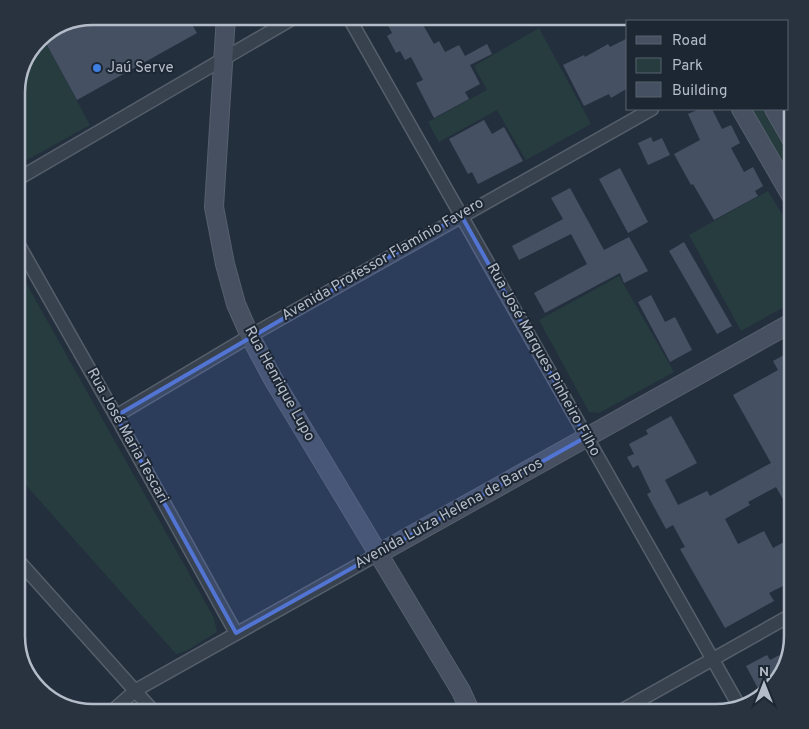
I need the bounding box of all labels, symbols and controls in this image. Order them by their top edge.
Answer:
legend [626,20,789,110]
text: Road [672,32,707,51]
text: Park [672,57,703,76]
place label: Jaú Serve [107,59,174,78]
marker: Jaú Serve [91,62,103,74]
text: Building [672,82,727,101]
street label: Avenida Professor Flamínio Favero [278,194,488,326]
street label: Rua José Marques Pinheiro Filho [482,260,604,460]
street label: Rua Henrique Lupo [239,323,319,445]
street label: Rua José Maria Tescari [82,365,172,507]
street label: Avenida Luiza Helena de Barros [352,454,546,574]
north arrow [739,659,789,709]
text: N [759,664,769,681]

